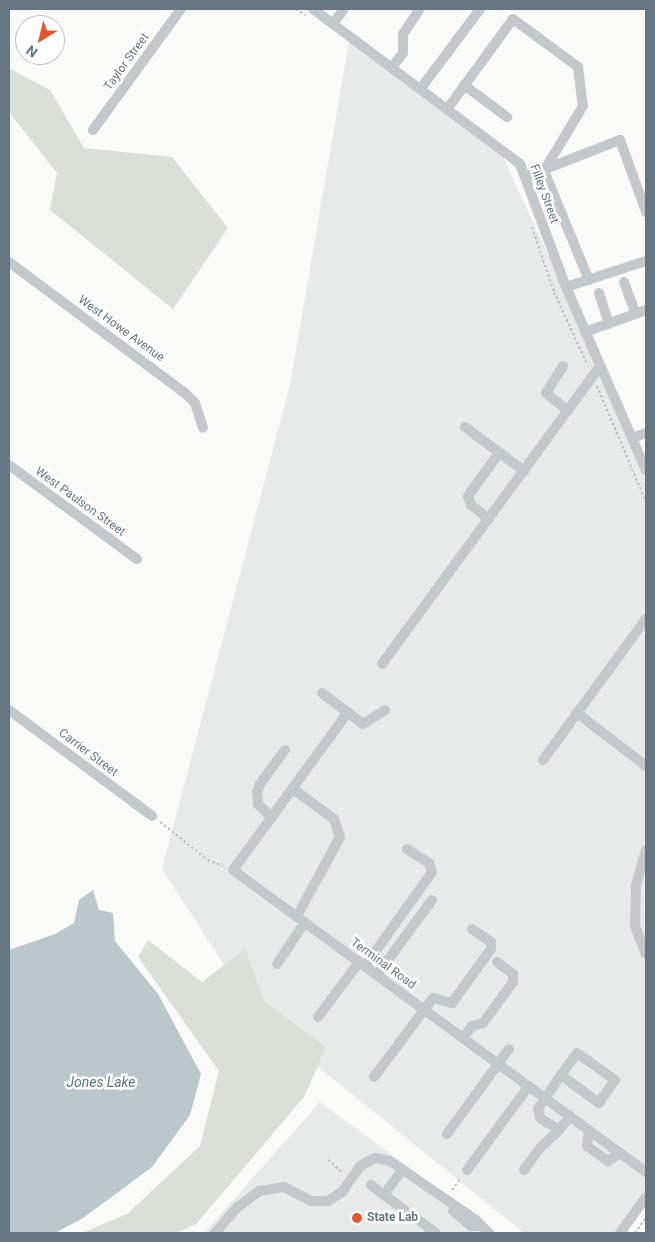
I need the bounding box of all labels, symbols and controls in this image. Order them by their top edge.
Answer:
north arrow [15,15,65,65]
street label: Taylor Street [101,31,153,93]
text: N [23,42,40,61]
street label: Filley Street [527,162,561,226]
street label: West Howe Avenue [75,293,167,365]
street label: West Paulson Street [32,464,128,540]
street label: Carrier Street [56,726,120,780]
street label: Terminal Road [348,936,418,992]
water label: Jones Lake [66,1074,136,1090]
place label: State Lab [367,1211,418,1225]
marker: State Lab [351,1212,363,1224]

